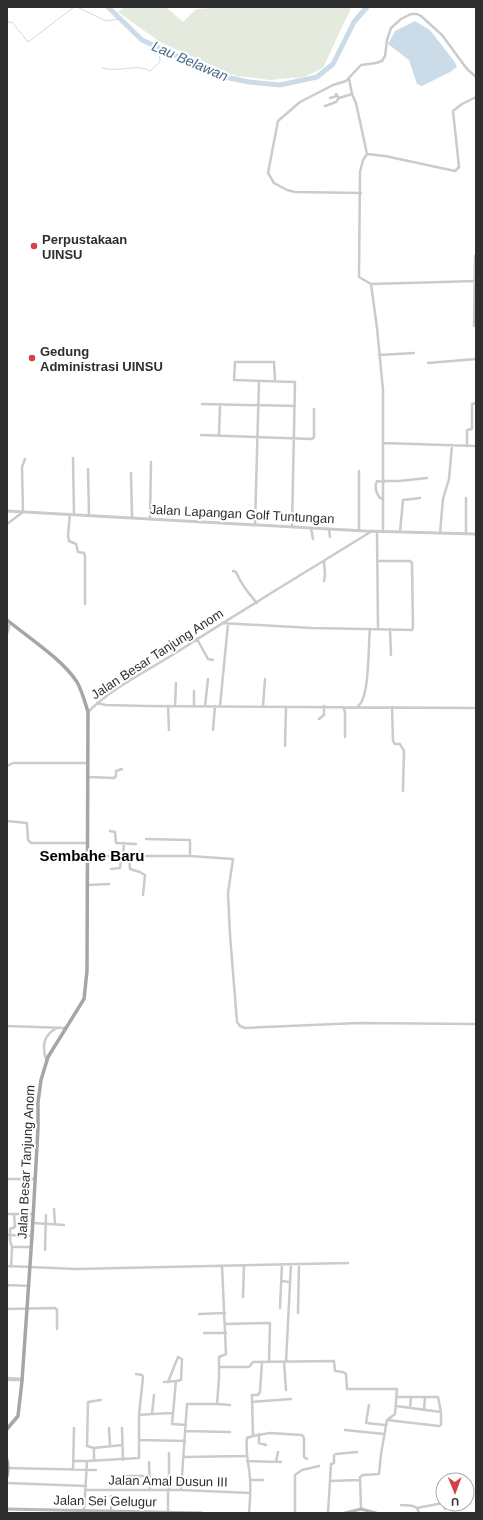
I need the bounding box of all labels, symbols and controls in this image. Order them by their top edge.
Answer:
water label: Lau Belawan [150,38,231,84]
place label: Perpustakaan UINSU [42,232,127,262]
marker: Perpustakaan UINSU [29,241,39,251]
place label: Gedung Administrasi UINSU [40,344,163,374]
marker: Gedung Administrasi UINSU [27,353,37,363]
street label: Jalan Lapangan Golf Tuntungan [149,502,335,526]
street label: Jalan Besar Tanjung Anom [88,606,226,702]
district label: Sembahe Baru [39,847,145,864]
street label: Jalan Besar Tanjung Anom [14,1085,38,1239]
street label: Jalan Amal Dusun III [108,1472,228,1490]
north arrow [435,1472,475,1512]
street label: Jalan Sei Gelugur [53,1493,157,1509]
text: U [451,1496,459,1508]

